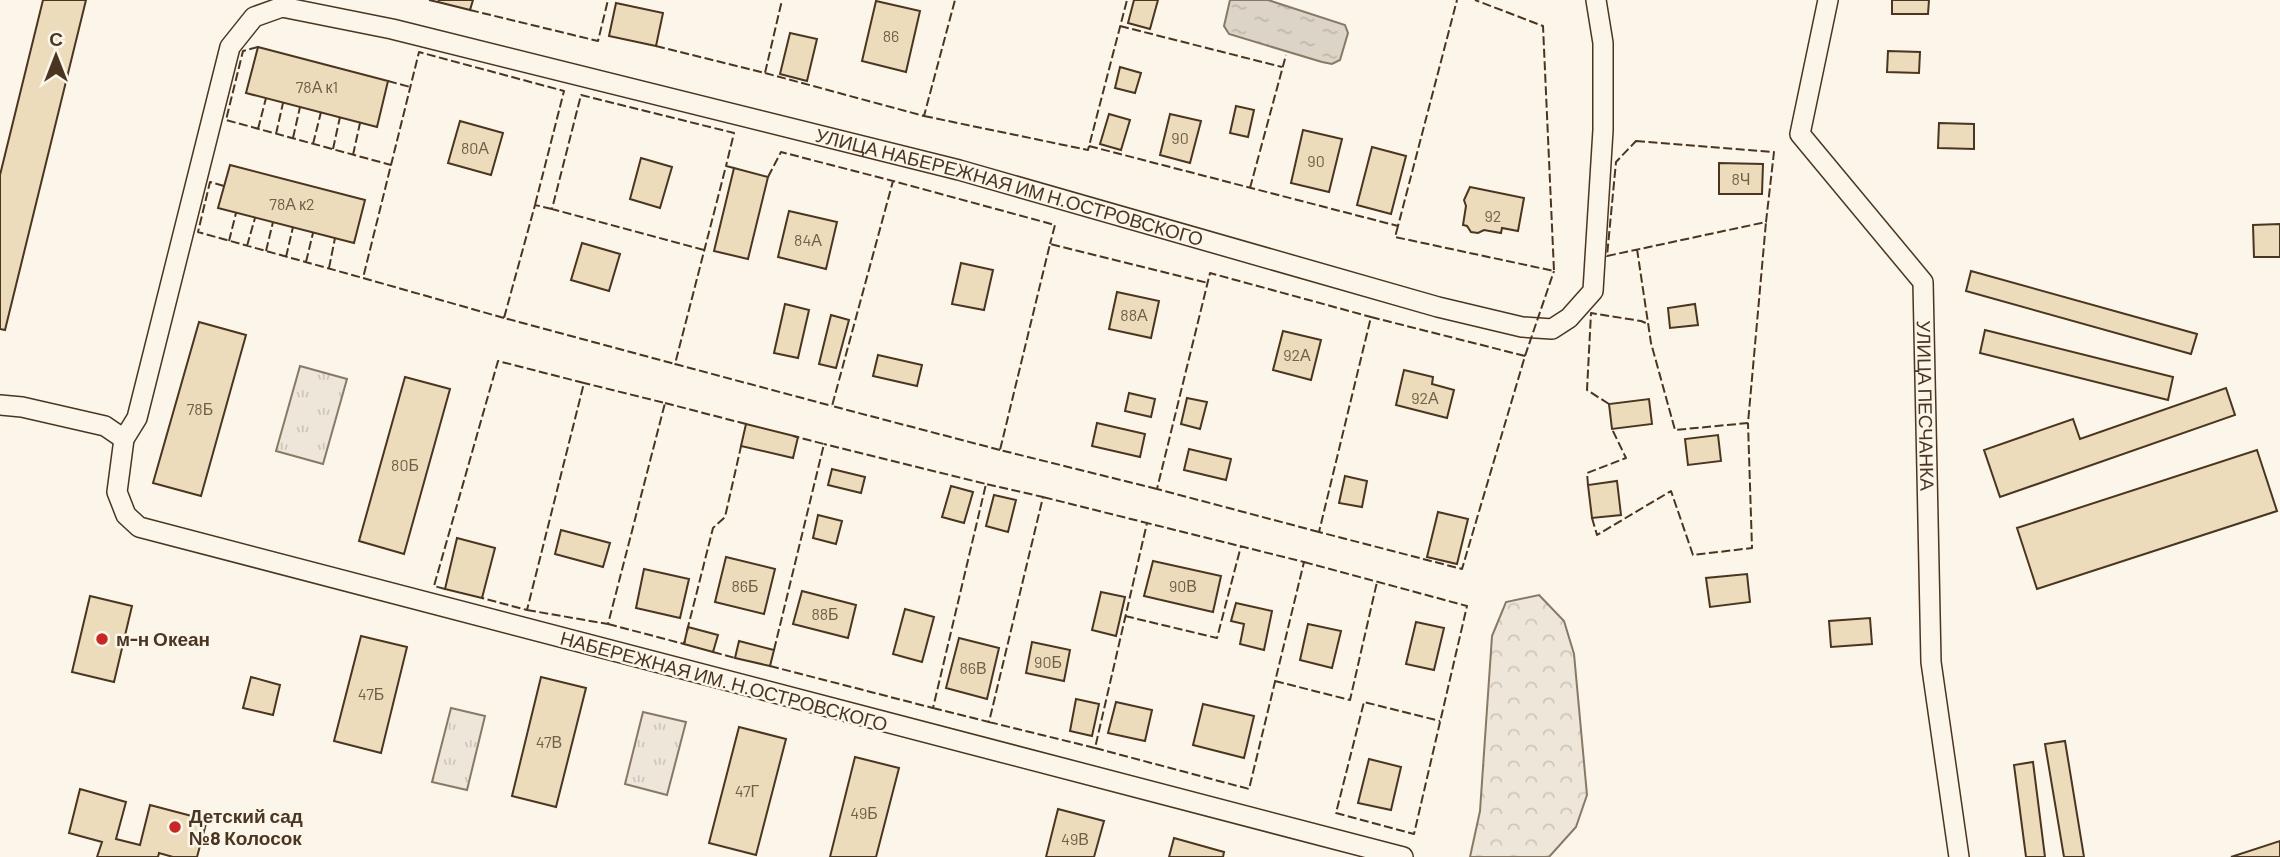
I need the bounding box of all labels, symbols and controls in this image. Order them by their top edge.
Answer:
north arrow [21,21,91,91]
house number: 86 [883,26,899,45]
text: С [49,27,63,50]
house number: 78А к1 [296,77,338,96]
street label: УЛИЦА НАБЕРЕЖНАЯ ИМ Н.ОСТРОВСКОГО [813,123,1206,250]
house number: 90 [1171,128,1189,147]
house number: 80А [461,138,489,157]
house number: 90 [1307,151,1325,170]
house number: 8Ч [1731,169,1751,188]
house number: 78А к2 [269,194,315,213]
house number: 92 [1485,206,1501,225]
house number: 84А [794,230,822,249]
house number: 88А [1120,305,1148,324]
street label: УЛИЦА ПЕСЧАНКА [1913,320,1939,491]
house number: 92А [1283,345,1311,364]
house number: 92А [1411,388,1439,407]
house number: 78Б [187,399,213,418]
house number: 80Б [391,455,419,474]
house number: 86Б [731,576,759,595]
house number: 90В [1169,576,1197,595]
house number: 88Б [811,604,839,623]
street label: НАБЕРЕЖНАЯ ИМ. Н.ОСТРОВСКОГО [558,626,890,735]
place label: м-н Океан [116,627,210,650]
marker: м-н Океан [94,631,110,647]
house number: 90Б [1034,652,1062,671]
house number: 86В [959,658,987,677]
house number: 47Б [358,684,384,703]
house number: 47В [536,732,562,751]
house number: 47Г [735,781,760,800]
house number: 49Б [850,803,878,822]
place label: Детский сад №8 Колосок [189,804,303,849]
marker: Детский сад №8 Колосок [167,819,183,835]
house number: 49В [1061,829,1089,848]

